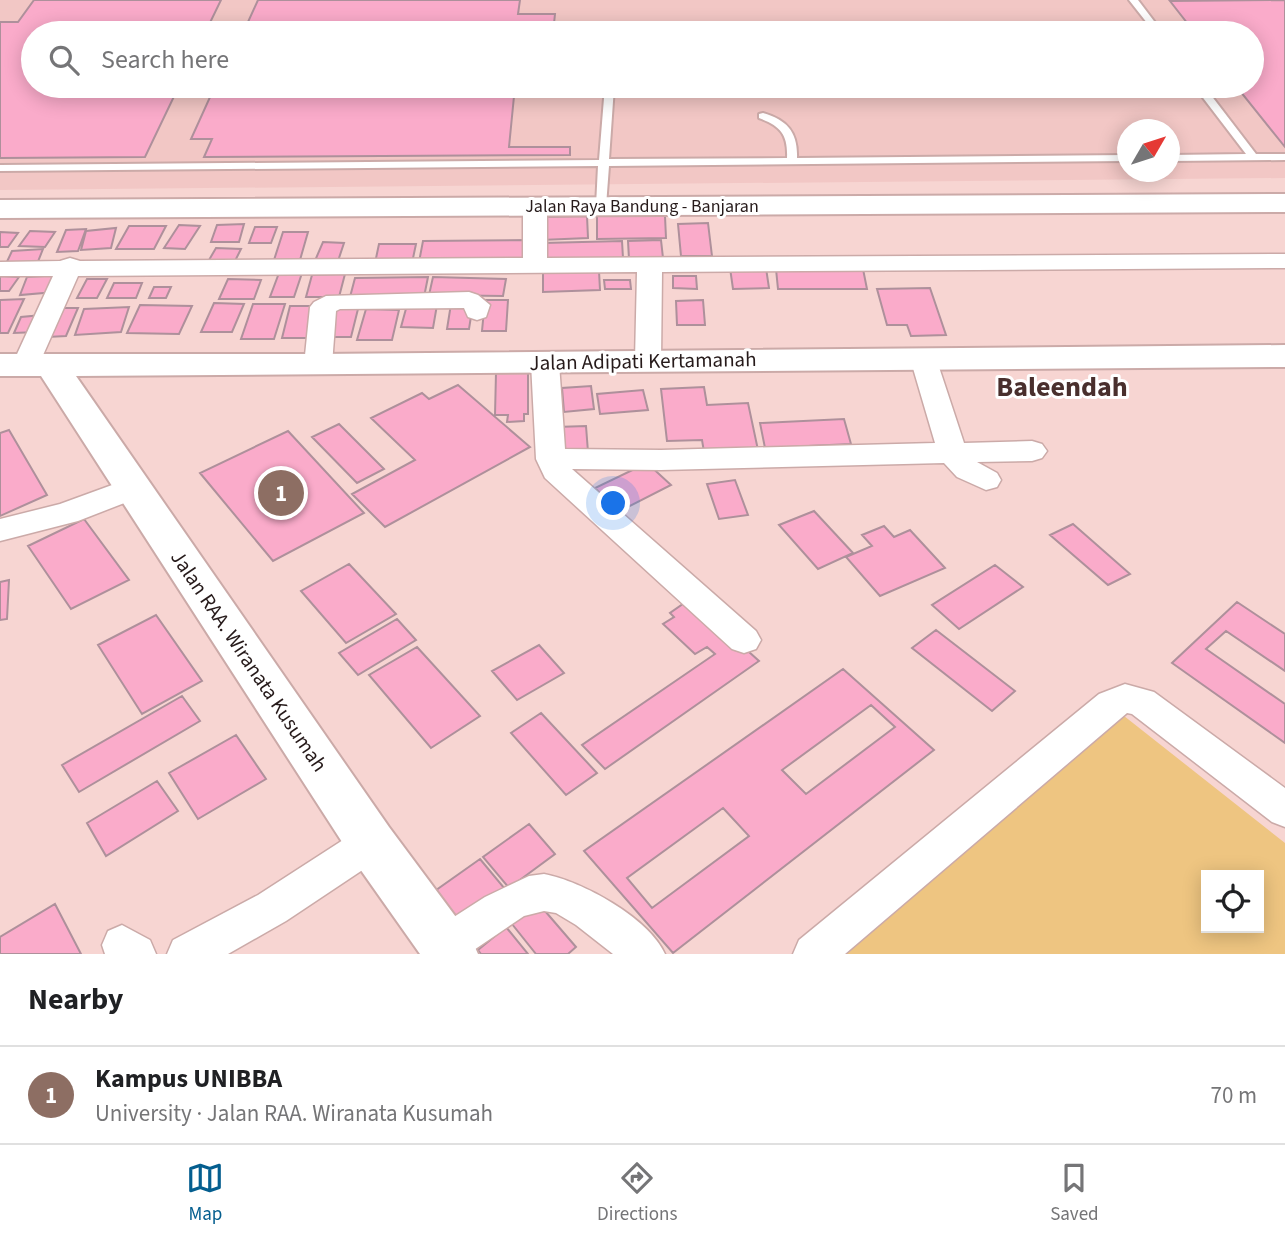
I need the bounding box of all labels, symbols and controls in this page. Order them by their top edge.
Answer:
search box [21,21,1264,98]
icon: search [45,41,83,79]
text: Search here [101,41,229,78]
north arrow [1117,119,1180,182]
street label: Jalan Raya Bandung - Banjaran [525,194,759,219]
street label: Jalan Adipati Kertamanah [529,344,757,378]
district label: Baleendah [996,367,1128,407]
pin: 1 [258,467,304,519]
your location [596,486,630,520]
street label: Jalan RAA. Wiranata Kusumah [163,544,335,778]
map controls [1201,870,1264,933]
button: locate [1201,870,1264,933]
text: Nearby [28,978,123,1021]
text: Kampus UNIBBA [95,1060,282,1097]
text: 1 [45,1079,57,1112]
text: 70 m [1210,1079,1257,1112]
text: University · Jalan RAA. Wiranata Kusumah [95,1097,493,1130]
tab: Map [186,1159,224,1228]
tab: Directions [597,1159,677,1228]
tab: Saved [1050,1159,1099,1228]

